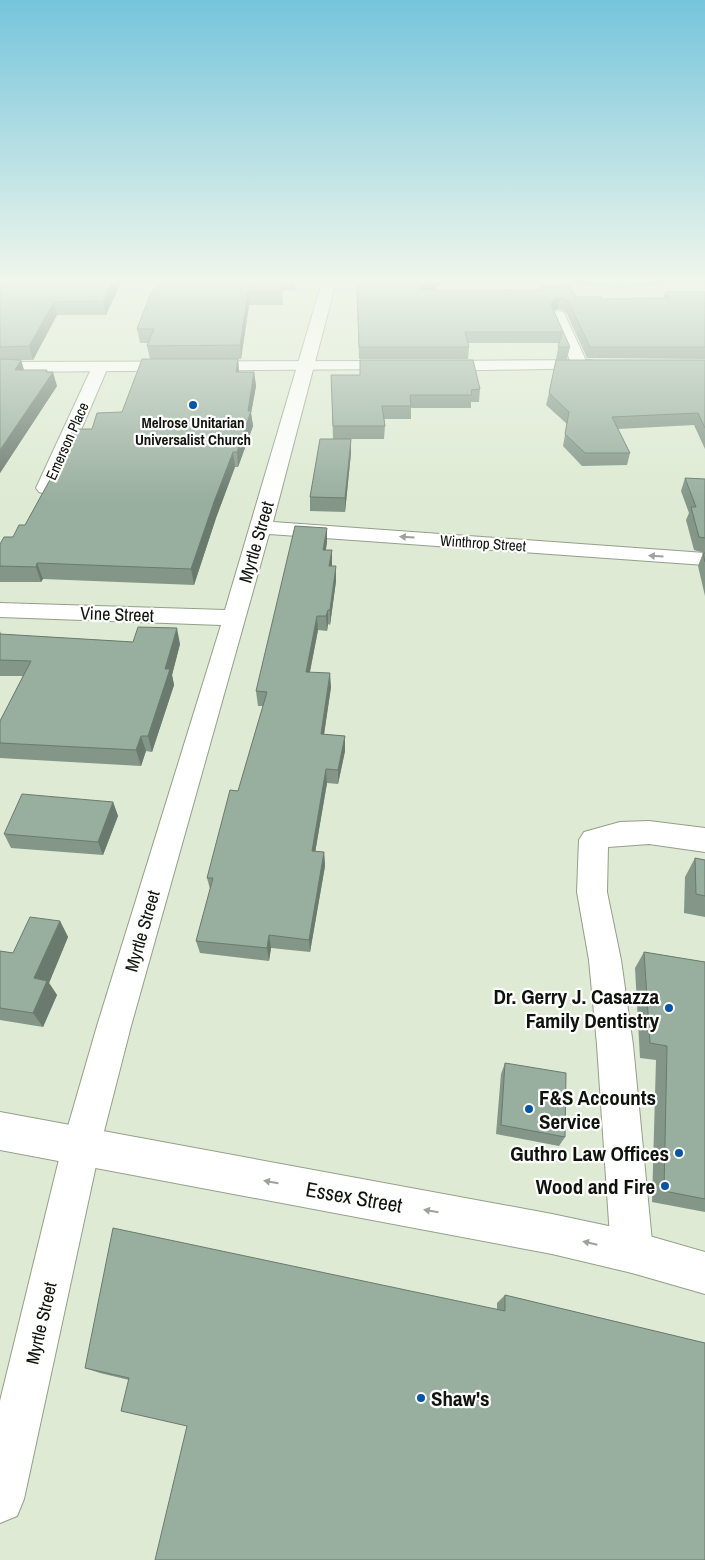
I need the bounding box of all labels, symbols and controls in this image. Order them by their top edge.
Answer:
street label: Emerson Place [40,398,94,483]
marker: Melrose Unitarian Universalist Church [187,399,199,411]
place label: Melrose Unitarian Universalist Church [135,412,251,450]
street label: Myrtle Street [232,498,280,586]
street label: Winthrop Street [439,530,527,557]
one-way arrow [399,533,415,541]
one-way arrow [648,551,664,559]
street label: Vine Street [80,600,154,628]
street label: Myrtle Street [118,887,166,975]
place label: Dr. Gerry J. Casazza Family Dentistry [493,982,659,1035]
marker: Dr. Gerry J. Casazza Family Dentistry [663,1002,675,1014]
place label: F&S Accounts Service [539,1083,656,1136]
marker: F&S Accounts Service [523,1103,535,1115]
place label: Guthro Law Offices [510,1139,669,1168]
marker: Guthro Law Offices [673,1147,685,1159]
place label: Wood and Fire [536,1172,655,1201]
street label: Essex Street [303,1174,405,1220]
one-way arrow [263,1178,279,1186]
marker: Wood and Fire [659,1180,671,1192]
one-way arrow [422,1207,438,1215]
one-way arrow [582,1238,598,1246]
street label: Myrtle Street [19,1279,63,1367]
place label: Shaw's [431,1384,490,1413]
marker: Shaw's [415,1392,427,1404]

